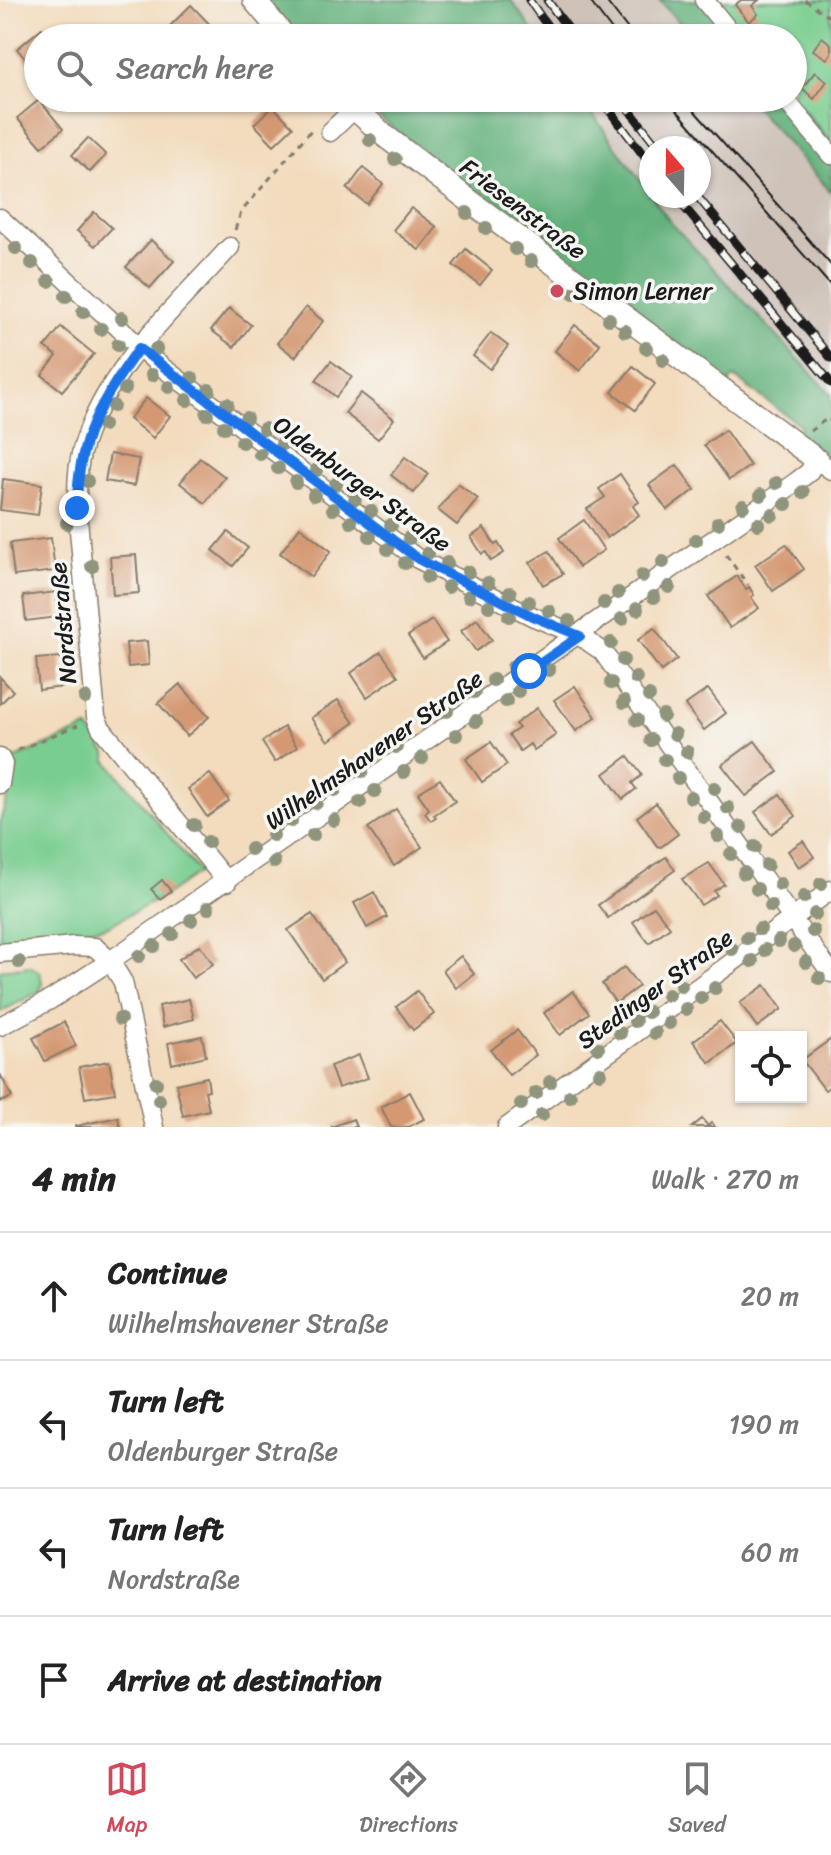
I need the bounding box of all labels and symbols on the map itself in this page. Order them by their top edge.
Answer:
north arrow [639,136,711,208]
street label: Friesenstraße [451,147,595,271]
place label: Simon Lerner [573,270,714,312]
marker: Simon Lerner [548,282,566,300]
street label: Oldenburger Straße [264,405,460,563]
route end [59,490,95,526]
street label: Nordstraße [37,560,89,685]
route start [511,653,547,689]
street label: Wilhelmshavener Straße [256,659,492,841]
street label: Stedinger Straße [568,917,742,1061]

